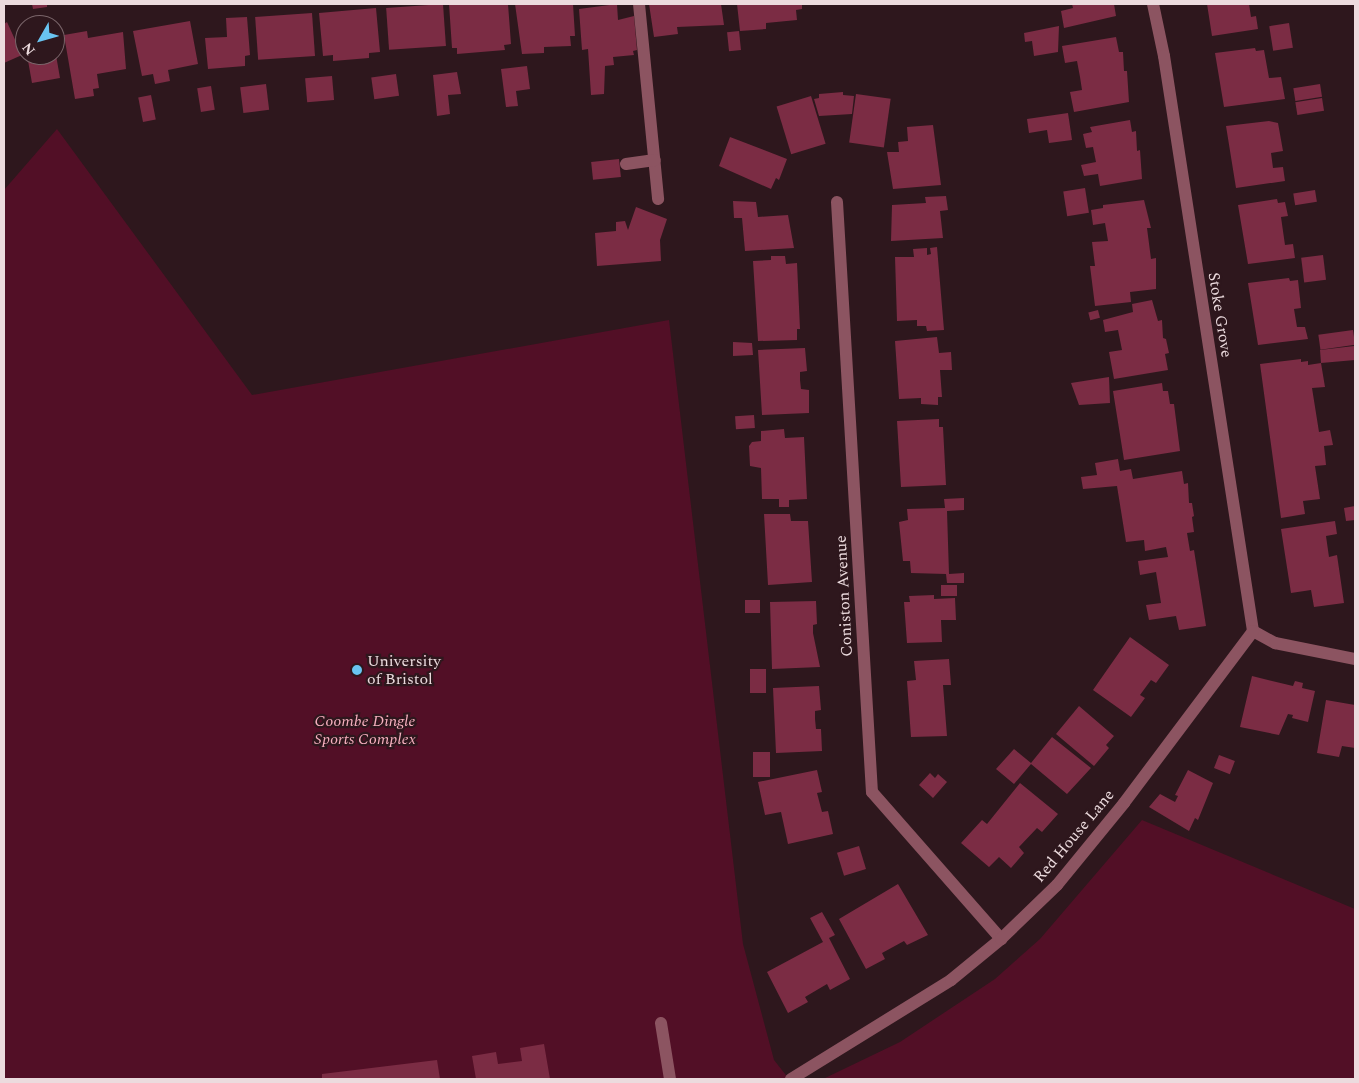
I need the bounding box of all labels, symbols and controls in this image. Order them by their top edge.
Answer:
north arrow [15,15,65,65]
text: N [17,38,40,60]
street label: Stoke Grove [1204,271,1236,359]
street label: Coniston Avenue [831,535,857,657]
place label: University of Bristol [367,651,441,689]
marker: University of Bristol [351,664,363,676]
park label: Coombe Dingle Sports Complex [314,711,416,749]
street label: Red House Lane [1030,786,1118,886]

